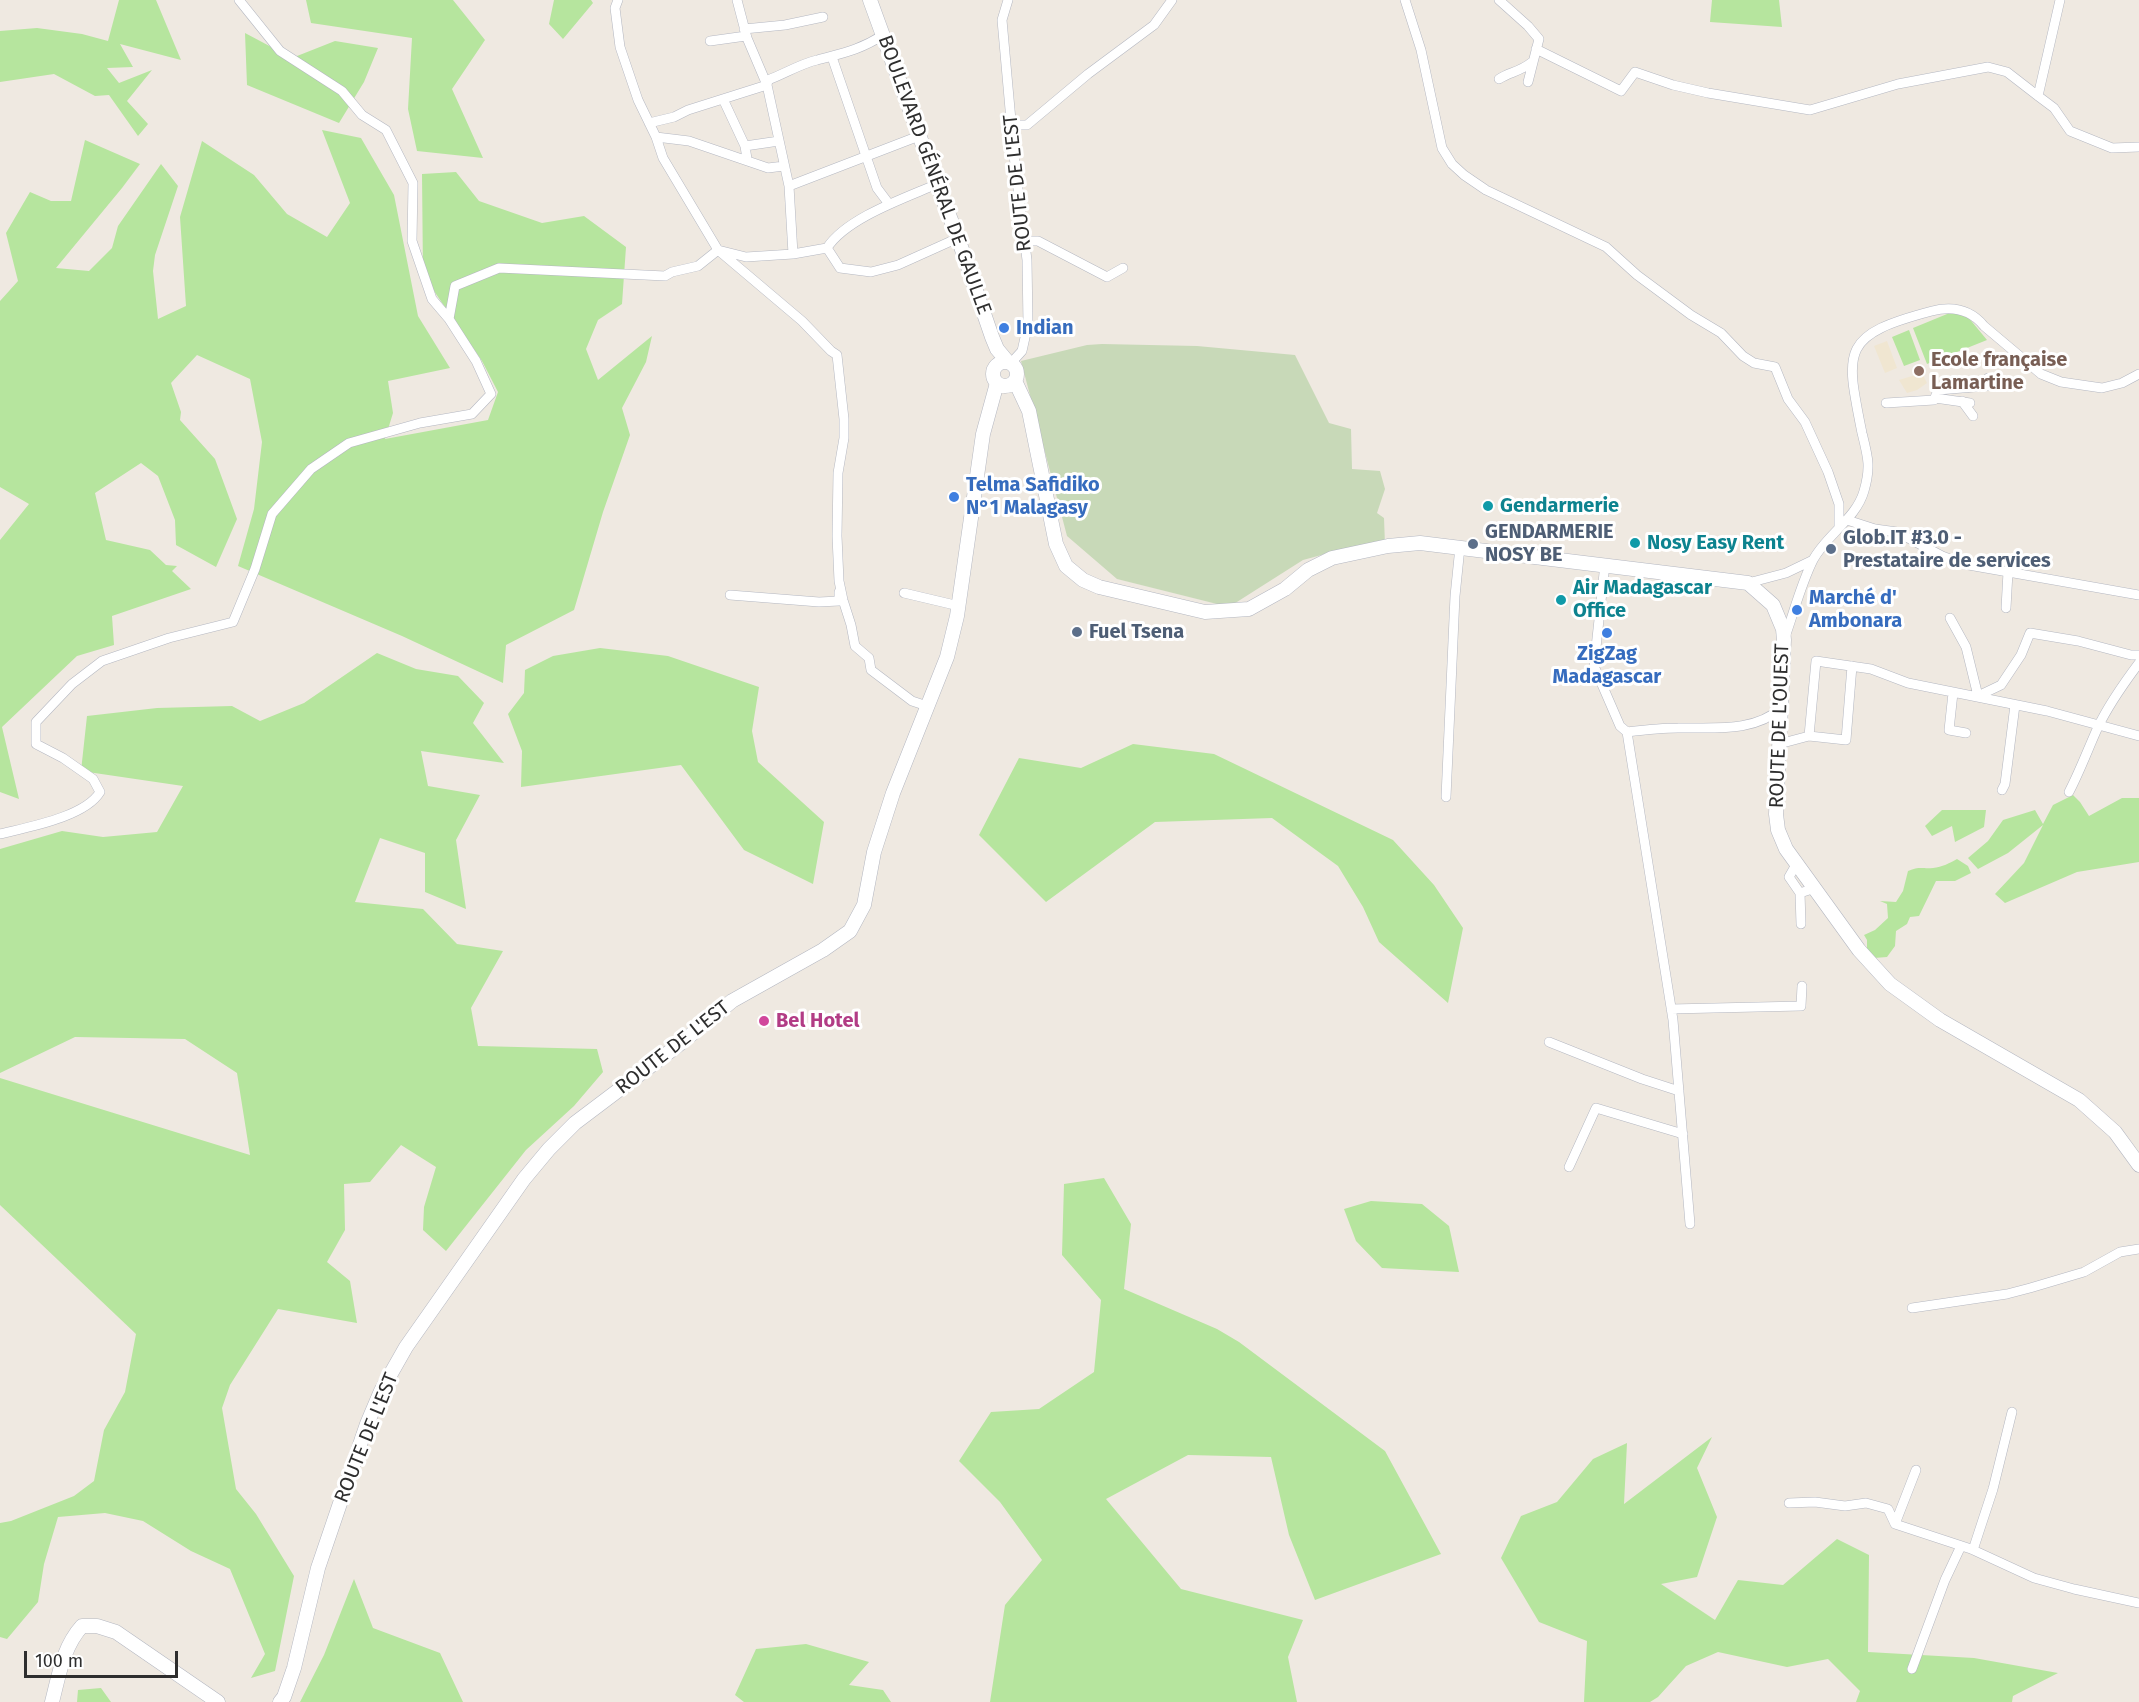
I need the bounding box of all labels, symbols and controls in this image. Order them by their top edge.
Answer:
street label: BOULEVARD GÉNÉRAL DE GAULLE [872,32,996,318]
street label: ROUTE DE L'EST [999,113,1037,253]
place label: Indian [1016,316,1074,340]
marker: Indian [997,321,1011,335]
place label: Ecole française Lamartine [1931,348,2067,395]
marker: Ecole française Lamartine [1912,364,1926,378]
place label: Telma Safidiko N°1 Malagasy [966,473,1100,520]
marker: Telma Safidiko N°1 Malagasy [947,490,961,504]
place label: Gendarmerie [1500,494,1619,518]
marker: Gendarmerie [1481,499,1495,513]
place label: GENDARMERIE NOSY BE [1485,520,1614,567]
place label: Glob.IT #3.0 - Prestataire de services [1843,526,2051,573]
place label: Nosy Easy Rent [1647,531,1784,555]
marker: Nosy Easy Rent [1628,536,1642,550]
marker: GENDARMERIE NOSY BE [1466,537,1480,551]
marker: Glob.IT #3.0 - Prestataire de services [1824,542,1838,556]
place label: Air Madagascar Office [1573,576,1712,623]
place label: Marché d' Ambonara [1809,586,1902,633]
marker: Air Madagascar Office [1554,593,1568,607]
marker: Marché d' Ambonara [1790,603,1804,617]
place label: Fuel Tsena [1089,620,1184,644]
marker: Fuel Tsena [1070,625,1084,639]
marker: ZigZag Madagascar [1600,626,1614,640]
place label: ZigZag Madagascar [1553,642,1661,689]
street label: ROUTE DE L'OUEST [1765,643,1795,809]
street label: ROUTE DE L'EST [611,996,735,1100]
place label: Bel Hotel [776,1009,859,1033]
marker: Bel Hotel [757,1014,771,1028]
street label: ROUTE DE L'EST [330,1370,404,1506]
scale bar [27,1639,182,1677]
text: 100 m [35,1650,83,1672]

